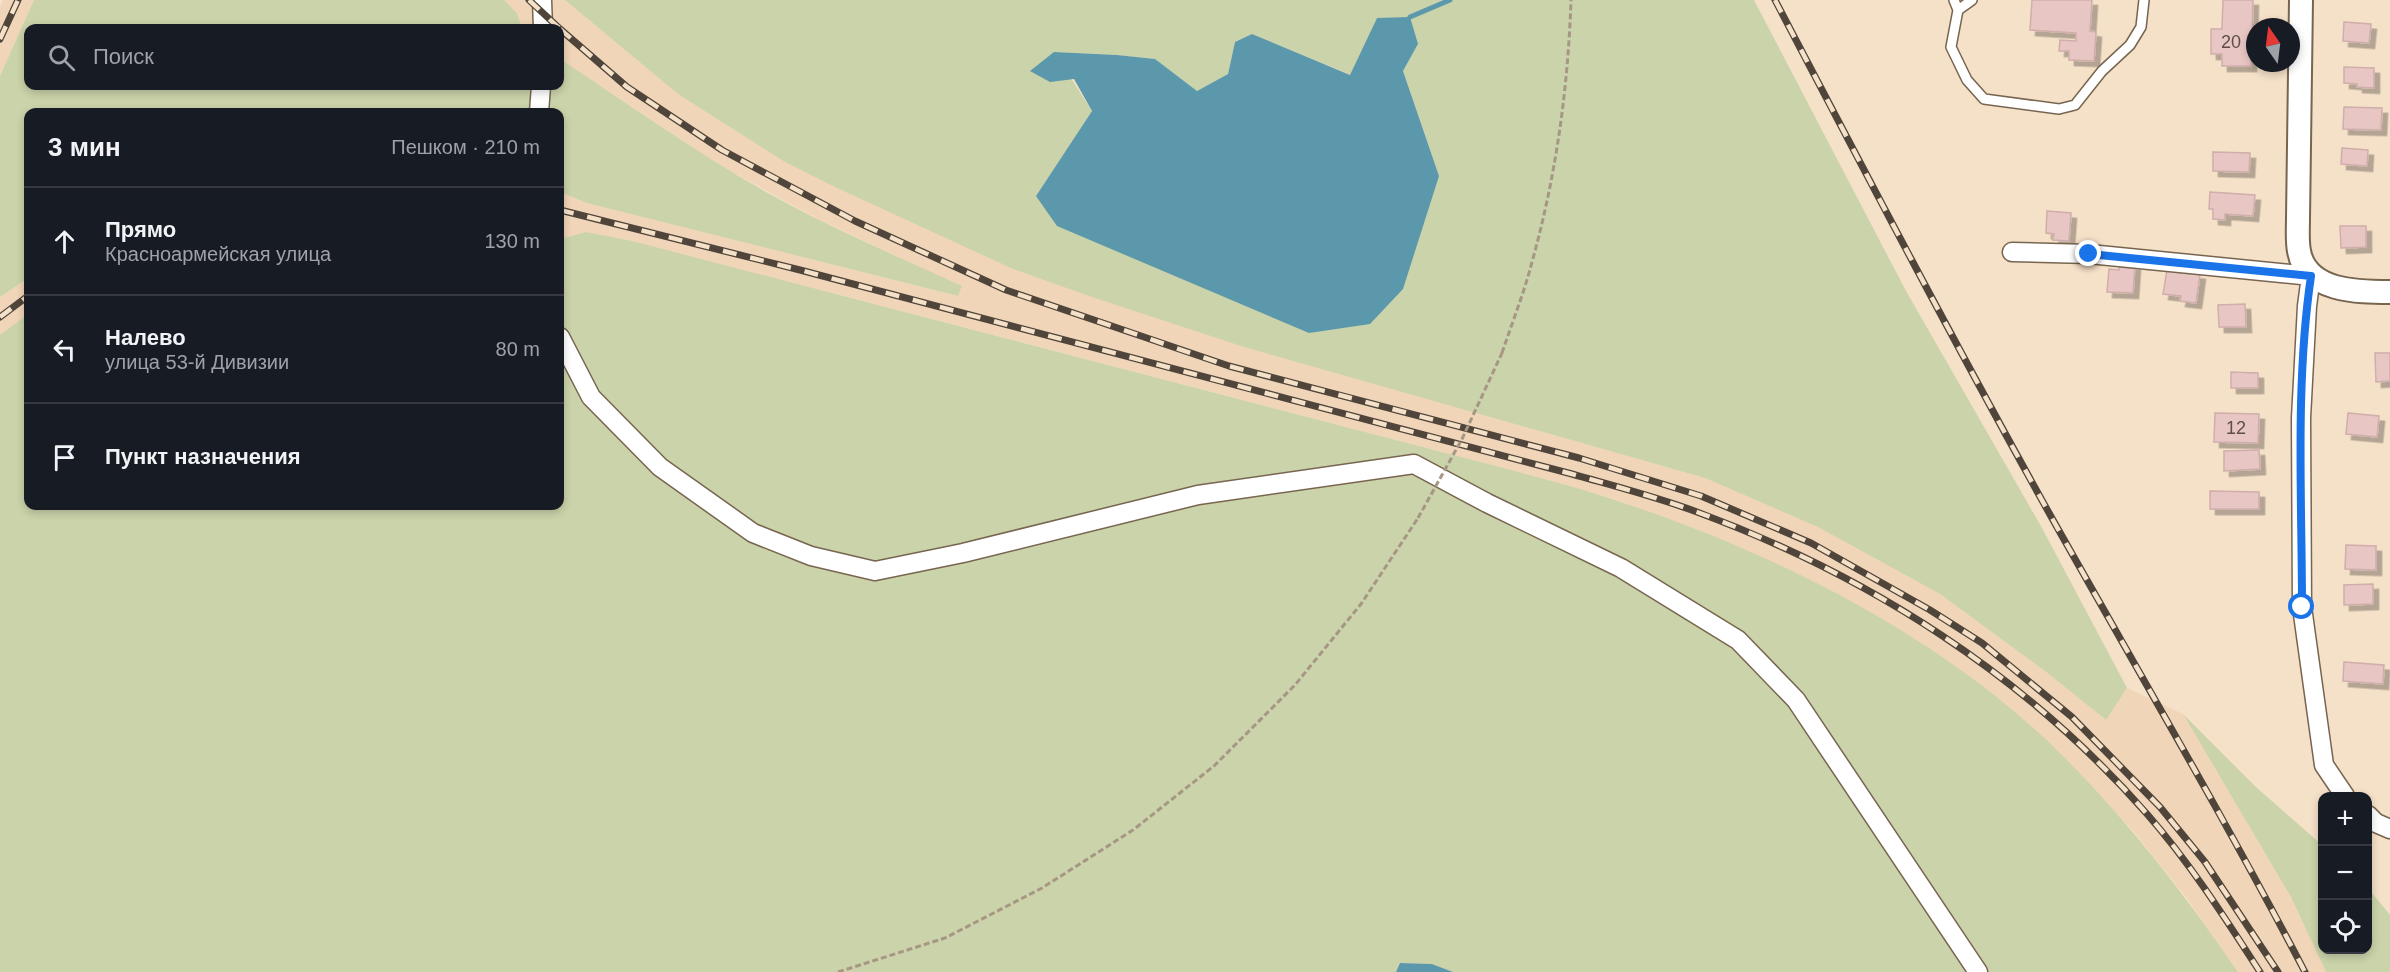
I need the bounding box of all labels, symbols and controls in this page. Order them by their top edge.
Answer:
north arrow [2246,18,2300,72]
search box [24,24,564,90]
house number: 20 [2221,32,2241,52]
icon: search [45,41,78,74]
text: Поиск [93,44,154,69]
text: 3 мин [48,132,121,162]
text: Пешком · 210 m [391,136,540,158]
text: Прямо [105,217,176,242]
icon: ahead [48,225,81,258]
text: 130 m [484,230,540,252]
route end [2075,240,2101,266]
text: Красноармейская улица [105,243,331,265]
text: Налево [105,325,186,350]
icon: left [48,333,81,366]
text: 80 m [496,338,540,360]
text: улица 53-й Дивизии [105,351,289,373]
house number: 12 [2226,418,2246,438]
icon: arrive [48,441,81,474]
text: Пункт назначения [105,444,301,469]
route start [2288,593,2314,619]
map controls [2318,792,2372,954]
button: + [2318,792,2372,846]
button: − [2318,846,2372,900]
button: locate [2318,900,2372,954]

